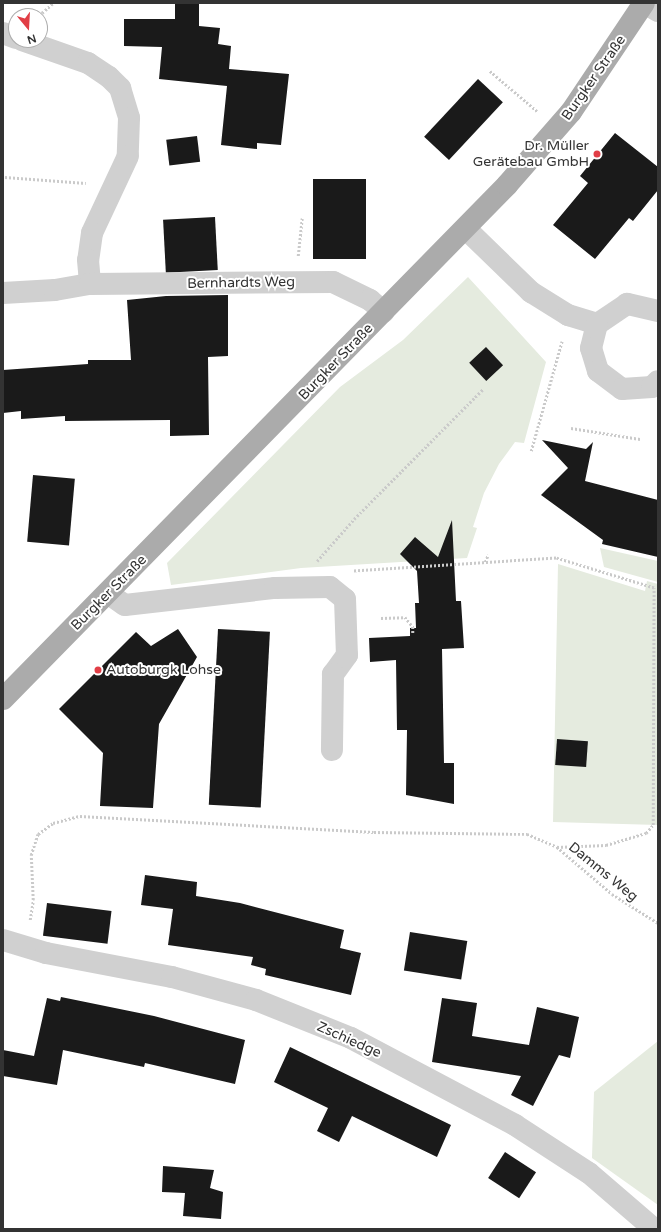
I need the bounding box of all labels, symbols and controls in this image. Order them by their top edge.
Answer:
north arrow [8,8,48,48]
text: N [25,31,38,46]
street label: Burgker Straße [558,32,630,124]
place label: Dr. Müller Gerätebau GmbH [473,138,589,170]
marker: Dr. Müller Gerätebau GmbH [592,149,602,159]
street label: Bernhardts Weg [187,274,295,292]
street label: Burgker Straße [295,320,377,404]
street label: Burgker Straße [68,552,150,634]
place label: Autoburgk Lohse [106,662,221,678]
marker: Autoburgk Lohse [93,665,103,675]
street label: Damms Weg [565,839,641,905]
street label: Zschiedge [314,1018,384,1062]

